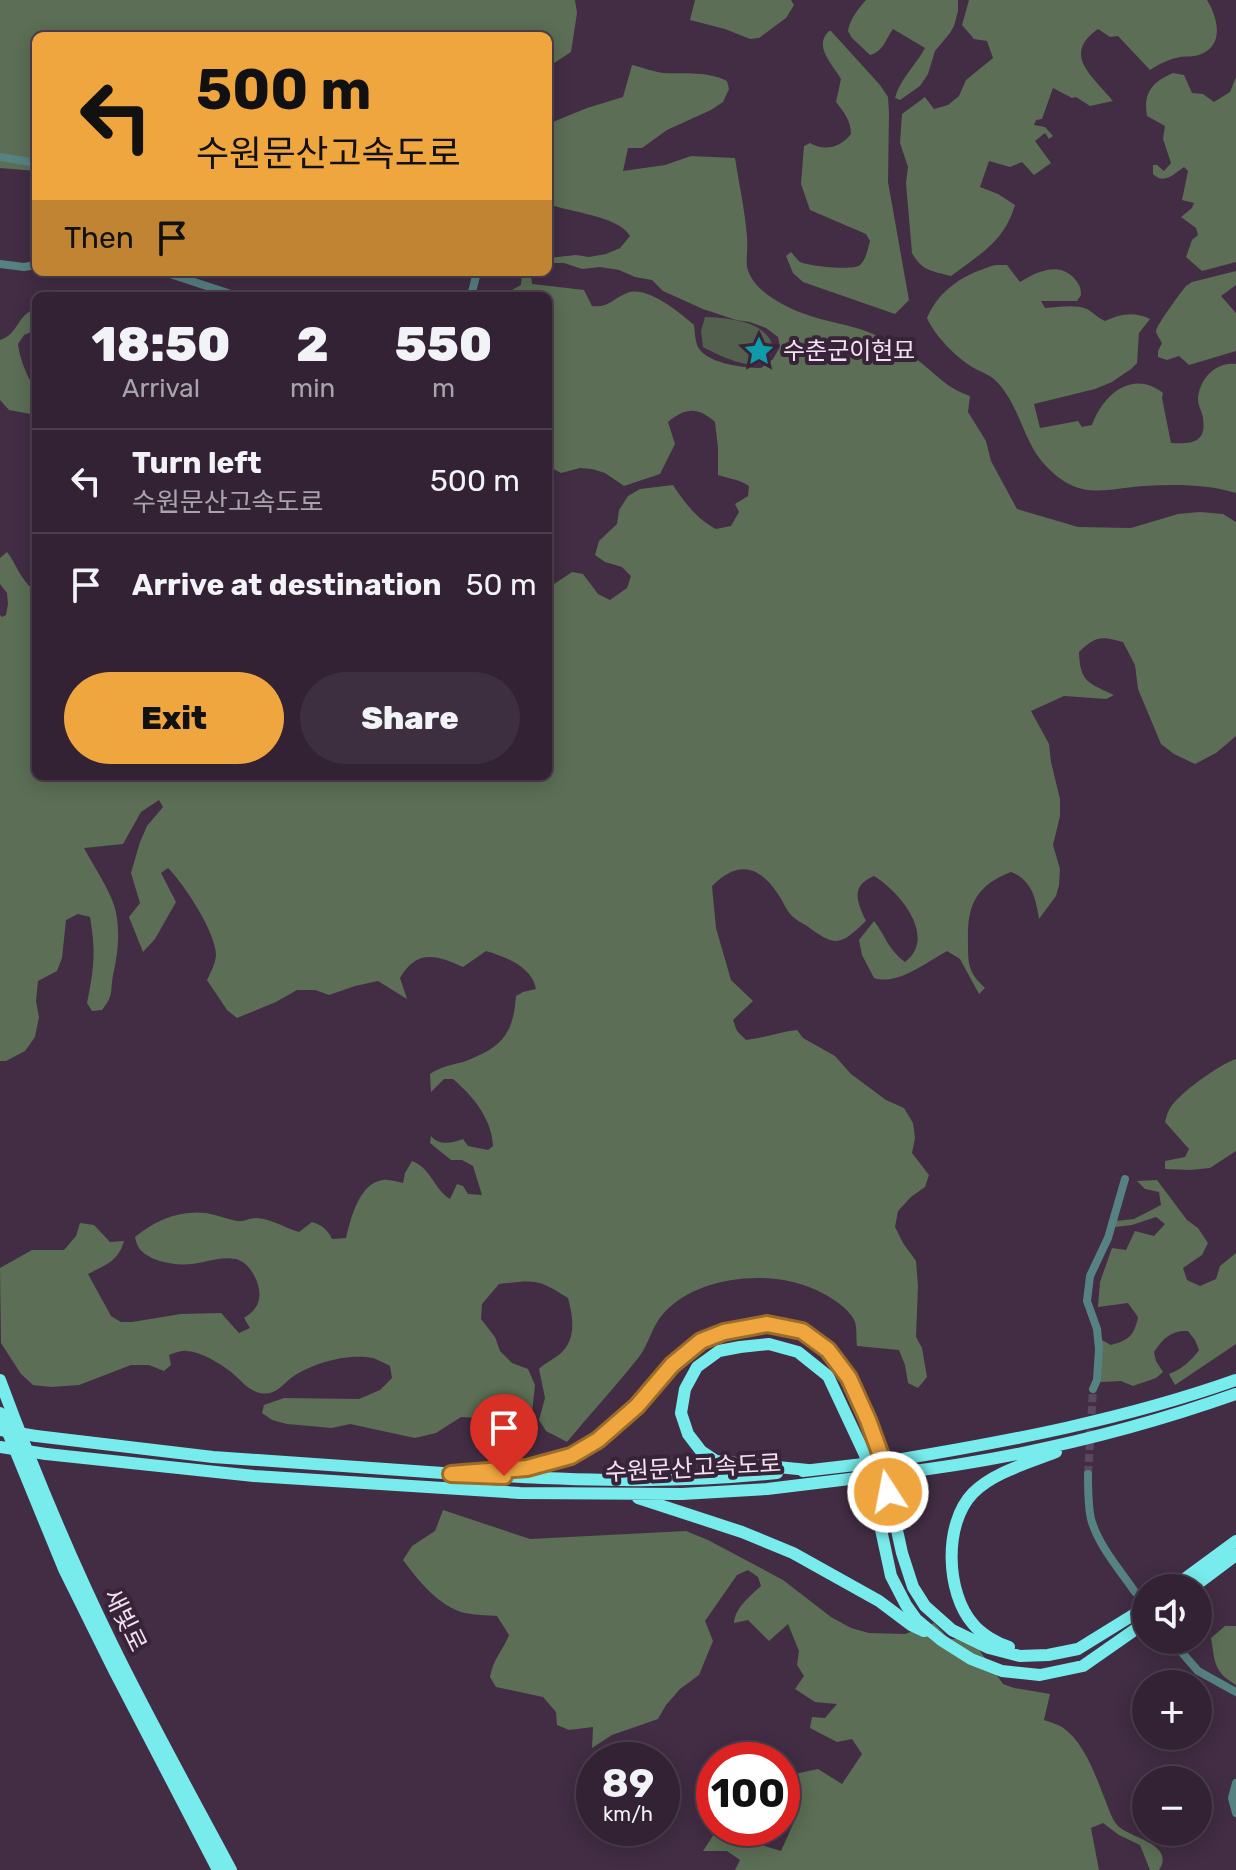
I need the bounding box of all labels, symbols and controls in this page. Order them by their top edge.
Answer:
text: 500 m [196,57,372,123]
icon: left [64,64,168,168]
text: 수원문산고속도로 [196,132,461,175]
icon: arrive [150,216,194,260]
text: Then [64,220,134,256]
text: 18:50 [92,316,231,373]
text: 2 [296,316,329,373]
text: 550 [395,316,492,373]
place icon: 수춘군이현묘 [742,334,776,368]
place label: 수춘군이현묘 [783,337,915,365]
text: Arrival [122,373,200,404]
text: min [290,373,335,404]
text: m [432,373,455,404]
text: Turn left [132,445,262,481]
icon: left [64,459,108,503]
text: 500 m [430,463,520,499]
text: 수원문산고속도로 [132,487,323,518]
icon: arrive [64,563,108,607]
text: Arrive at destination [132,567,442,603]
text: 50 m [466,567,537,603]
button: Exit [64,672,284,764]
button: Share [300,672,520,764]
pin [470,1394,538,1476]
icon: arrive [482,1406,526,1450]
street label: 수원문산고속도로 [604,1449,782,1487]
position arrow [846,1450,930,1534]
map controls [1132,1574,1212,1846]
button: sound [1132,1574,1212,1654]
street label: 새빛로 [98,1584,152,1656]
button: + [1132,1670,1212,1750]
speed limit sign: 100 [696,1742,800,1846]
text: 89 [602,1760,654,1807]
button: − [1132,1766,1212,1846]
text: km/h [603,1802,653,1826]

